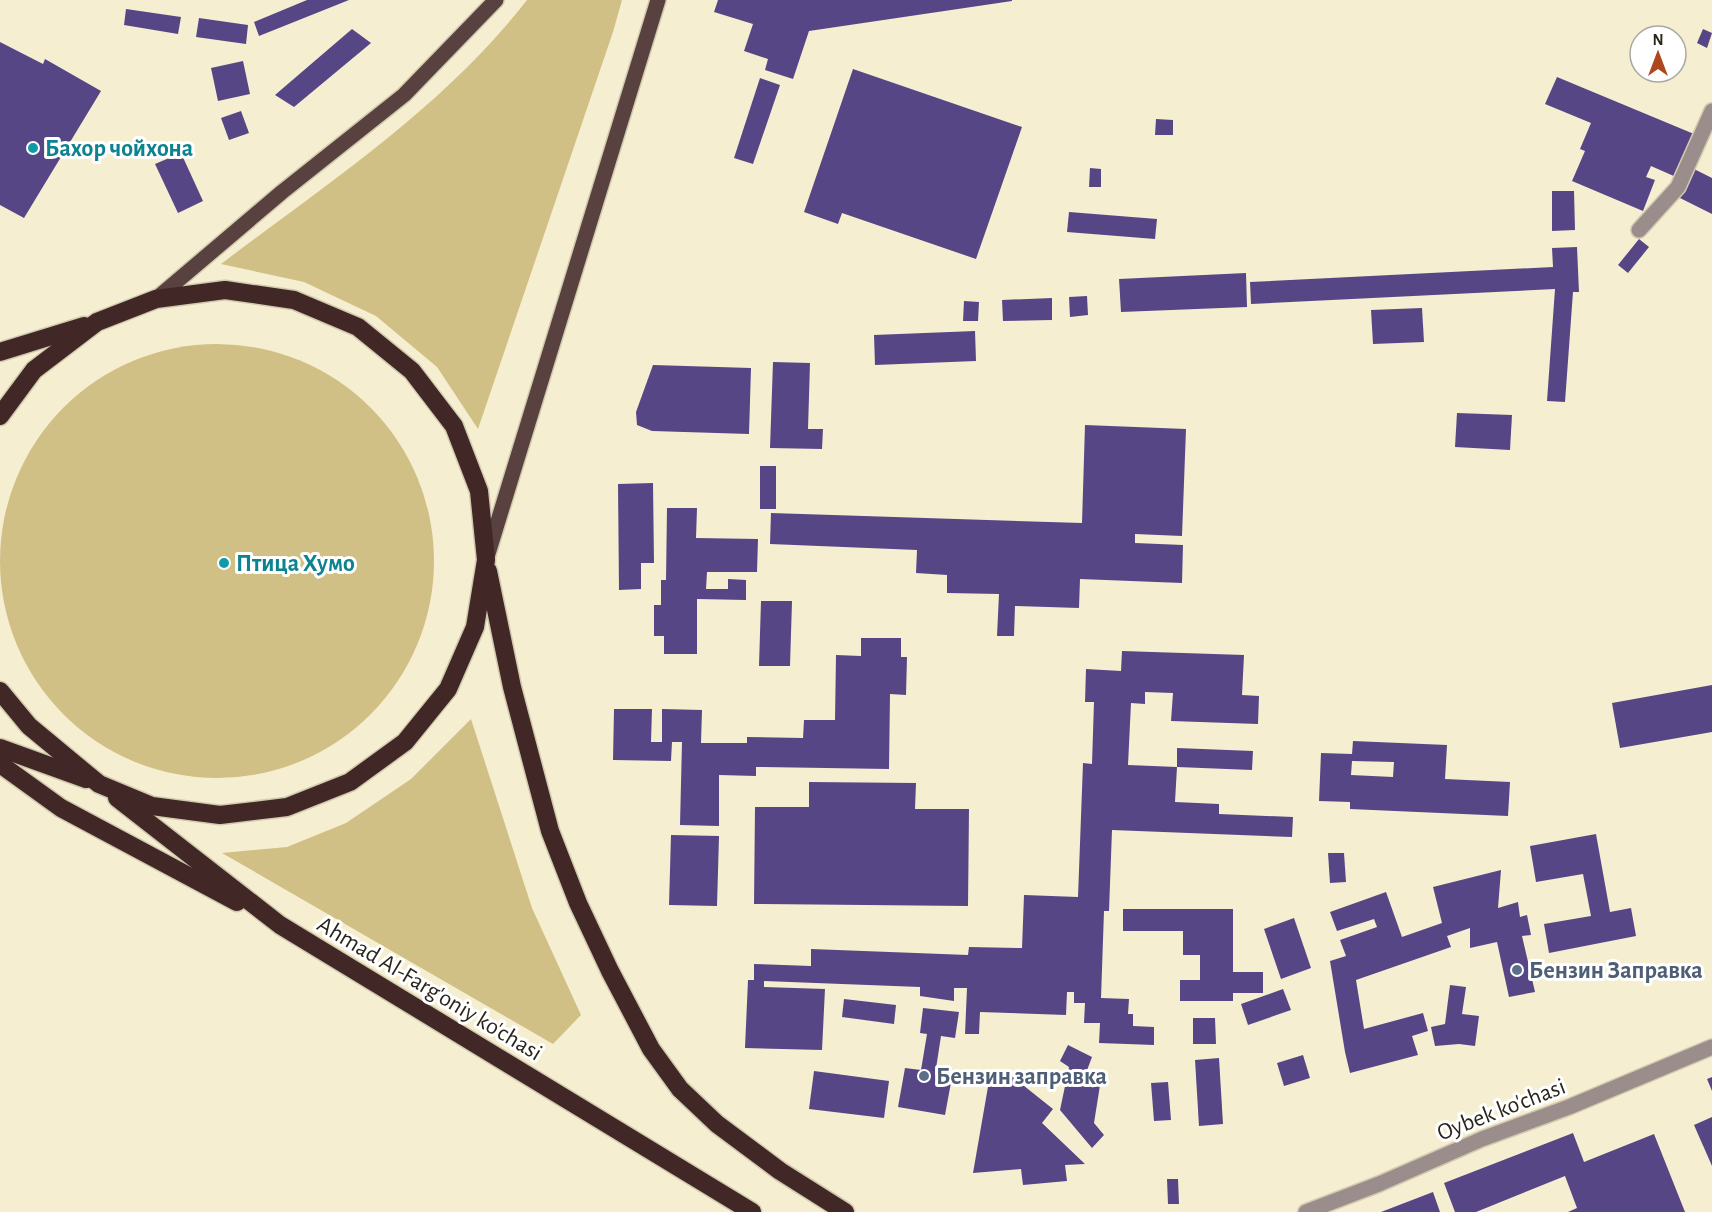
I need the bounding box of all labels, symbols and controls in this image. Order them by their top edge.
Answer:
north arrow [1628,24,1688,84]
text: N [1652,32,1664,48]
place label: Бахор чойхона [45,137,193,161]
marker: Бахор чойхона [26,141,40,155]
place label: Птица Хумо [236,552,355,576]
marker: Птица Хумо [217,556,231,570]
street label: Ahmad Al-Farg'oniy ko'chasi [313,912,546,1065]
place label: Бензин Заправка [1529,959,1703,983]
marker: Бензин Заправка [1510,963,1524,977]
place label: Бензин заправка [936,1065,1107,1089]
marker: Бензин заправка [917,1069,931,1083]
street label: Oybek ko'chasi [1434,1074,1569,1145]

